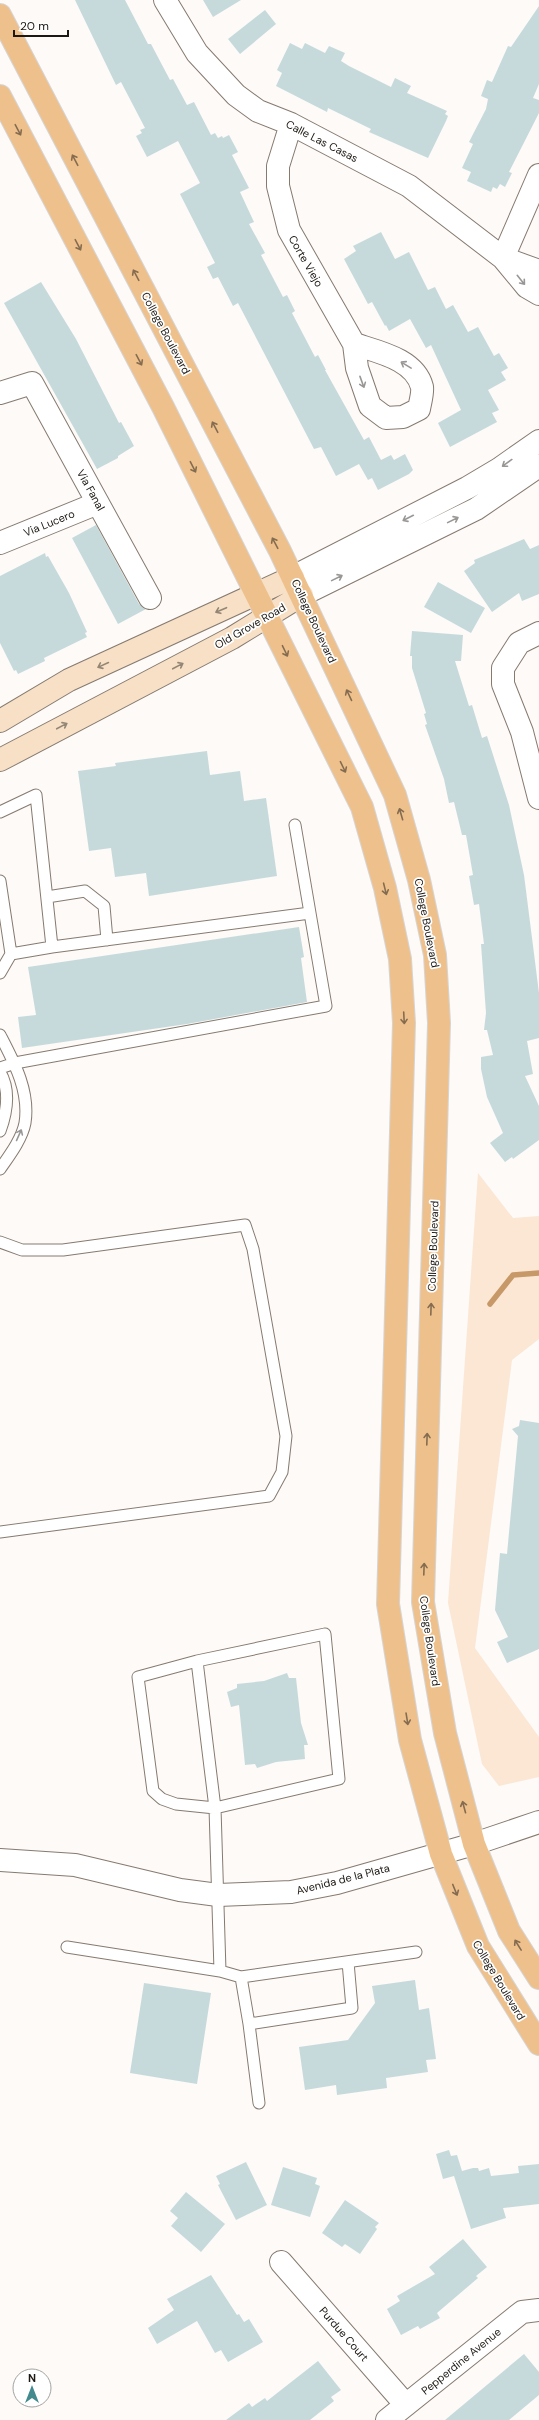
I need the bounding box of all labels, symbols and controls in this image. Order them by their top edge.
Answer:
scale bar [14,12,68,38]
text: 20 m [20,18,49,34]
street label: Calle Las Casas [284,117,360,165]
one-way arrow [15,124,22,136]
one-way arrow [71,154,79,166]
street label: Corte Viejo [286,233,326,289]
one-way arrow [75,239,83,251]
one-way arrow [131,269,139,281]
one-way arrow [517,275,526,286]
street label: College Boulevard [138,290,194,376]
one-way arrow [135,354,143,366]
one-way arrow [400,361,412,369]
one-way arrow [358,376,366,388]
one-way arrow [211,422,219,434]
one-way arrow [502,459,513,467]
one-way arrow [190,461,197,473]
street label: Via Fanal [74,467,108,513]
street label: Via Lucero [21,506,77,540]
one-way arrow [402,515,414,522]
one-way arrow [447,516,459,523]
one-way arrow [271,537,279,549]
one-way arrow [331,574,343,581]
street label: College Boulevard [288,577,340,665]
street label: Old Grove Road [212,600,288,652]
one-way arrow [216,607,228,615]
one-way arrow [282,644,289,656]
one-way arrow [98,662,110,669]
one-way arrow [171,662,183,669]
one-way arrow [345,690,352,702]
one-way arrow [56,722,68,730]
one-way arrow [339,761,347,773]
one-way arrow [397,808,404,821]
street label: College Boulevard [411,877,443,969]
one-way arrow [382,883,389,896]
one-way arrow [400,1011,407,1024]
one-way arrow [16,1130,24,1142]
street label: College Boulevard [424,1200,442,1292]
one-way arrow [427,1303,435,1316]
one-way arrow [424,1433,431,1446]
one-way arrow [420,1563,428,1576]
street label: College Boulevard [417,1595,443,1687]
one-way arrow [403,1712,411,1725]
one-way arrow [460,1801,467,1814]
street label: Avenida de la Plata [295,1861,391,1897]
one-way arrow [452,1883,460,1895]
street label: College Boulevard [470,1937,528,2023]
one-way arrow [514,1940,522,1951]
street label: Purdue Court [316,2304,372,2364]
street label: Pepperdine Avenue [418,2325,504,2397]
north arrow [12,2368,52,2408]
text: N [28,2371,36,2385]

